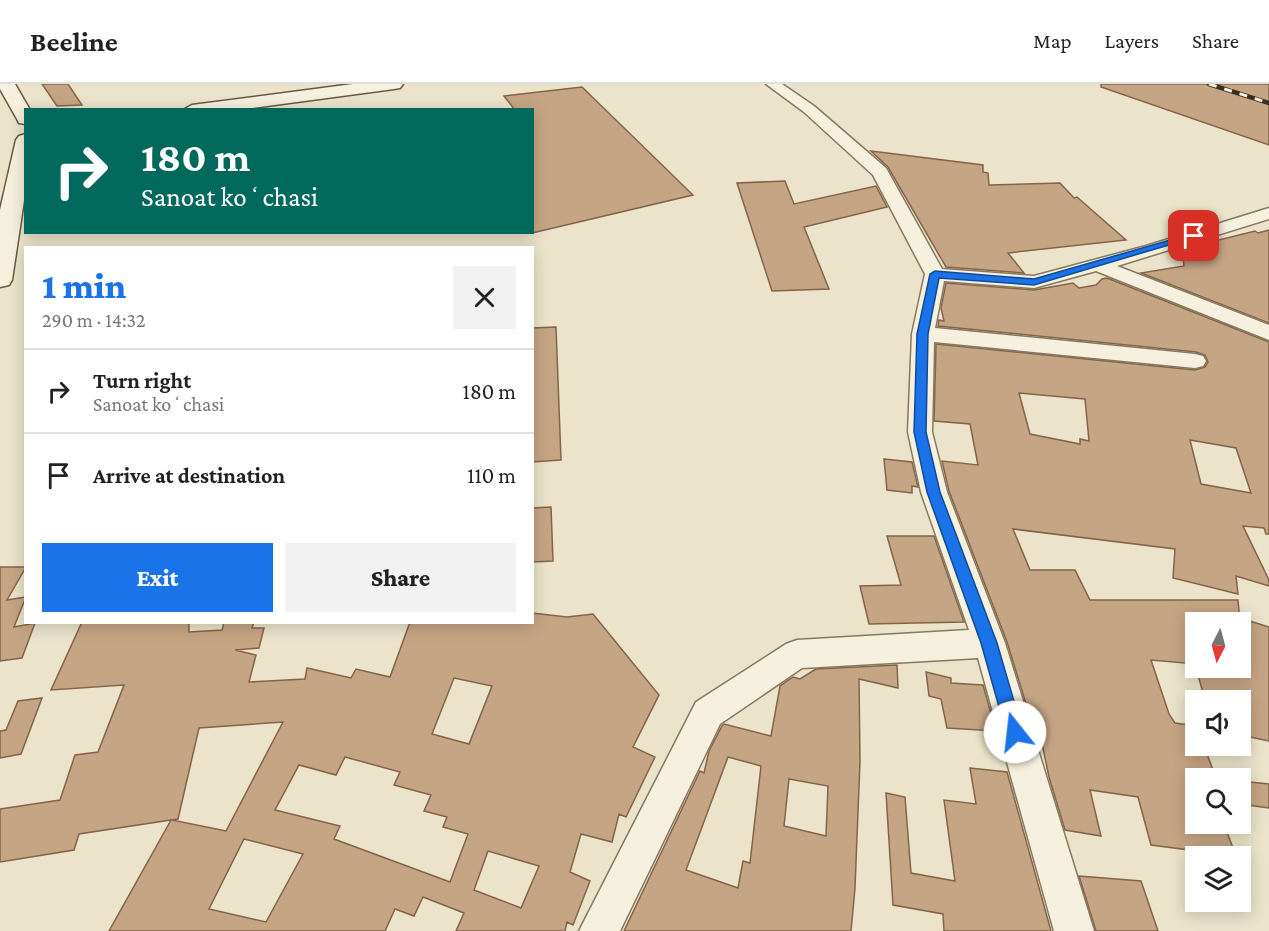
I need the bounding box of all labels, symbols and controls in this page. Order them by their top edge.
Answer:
text: Beeline [30,26,118,57]
text: Map [1033,29,1072,53]
text: Layers [1105,29,1159,53]
text: Share [1192,29,1239,53]
icon: right [42,132,120,210]
text: 180 m [141,133,250,180]
text: Sanoat koʻchasi [141,182,318,212]
pin [1168,210,1219,261]
icon: arrive [1177,219,1210,252]
text: 1 min [42,266,126,306]
button: close [453,266,516,329]
text: 290 m · 14:32 [42,309,145,331]
text: Turn right [93,368,191,393]
icon: right [42,375,75,408]
text: 180 m [463,379,516,404]
text: Sanoat koʻchasi [93,393,224,415]
icon: arrive [42,459,75,492]
text: Arrive at destination [93,463,285,488]
text: 110 m [467,463,516,488]
button: Exit [42,543,273,612]
button: Share [285,543,516,612]
north arrow [1185,612,1251,678]
map controls [1185,612,1251,912]
button: sound [1185,690,1251,756]
position arrow [983,700,1047,764]
button: search [1185,768,1251,834]
button: layers [1185,846,1251,912]

